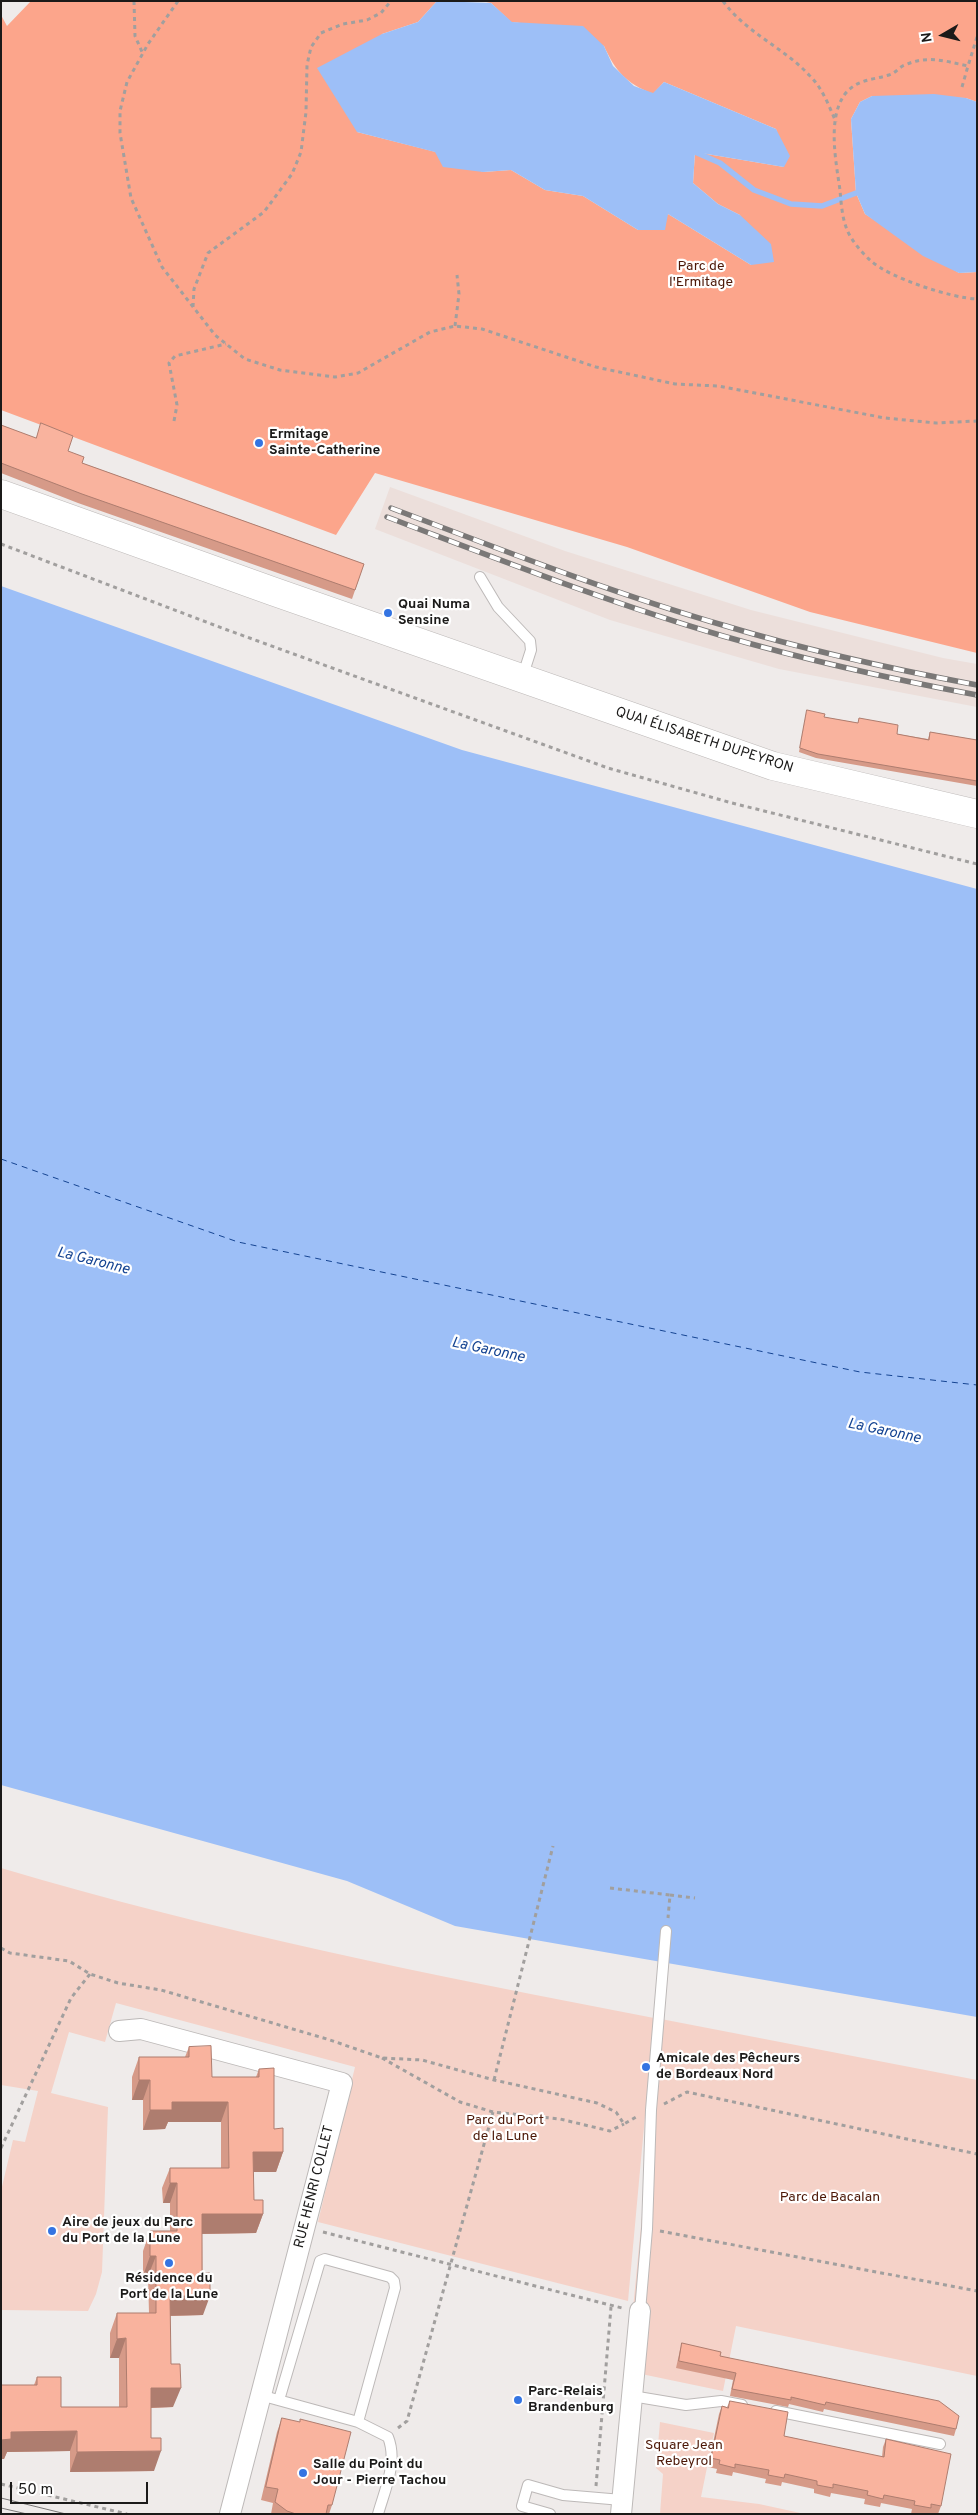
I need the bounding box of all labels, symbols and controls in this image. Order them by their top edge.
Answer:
north arrow [918,10,968,60]
text: N [919,31,937,43]
park label: Parc de l'Ermitage [669,259,733,292]
place label: Ermitage Sainte-Catherine [269,427,380,460]
marker: Ermitage Sainte-Catherine [253,437,265,449]
place label: Quai Numa Sensine [398,597,470,630]
marker: Quai Numa Sensine [382,607,394,619]
street label: QUAI ÉLISABETH DUPEYRON [613,704,795,778]
water label: La Garonne [55,1244,131,1280]
water label: La Garonne [450,1334,526,1368]
water label: La Garonne [846,1415,922,1449]
place label: Amicale des Pêcheurs de Bordeaux Nord [656,2051,800,2084]
marker: Amicale des Pêcheurs de Bordeaux Nord [640,2061,652,2073]
park label: Parc du Port de la Lune [466,2113,544,2146]
street label: RUE HENRI COLLET [292,2124,338,2250]
park label: Parc de Bacalan [780,2190,880,2206]
place label: Aire de jeux du Parc du Port de la Lune [62,2215,193,2248]
marker: Aire de jeux du Parc du Port de la Lune [46,2225,58,2237]
marker: Résidence du Port de la Lune [163,2257,175,2269]
place label: Résidence du Port de la Lune [120,2271,218,2304]
place label: Parc-Relais Brandenburg [528,2384,614,2416]
marker: Parc-Relais Brandenburg [512,2394,524,2406]
park label: Square Jean Rebeyrol [645,2438,723,2470]
place label: Salle du Point du Jour - Pierre Tachou [313,2457,446,2490]
marker: Salle du Point du Jour - Pierre Tachou [297,2467,309,2479]
scale bar [12,2472,150,2504]
text: 50 m [18,2481,53,2500]

